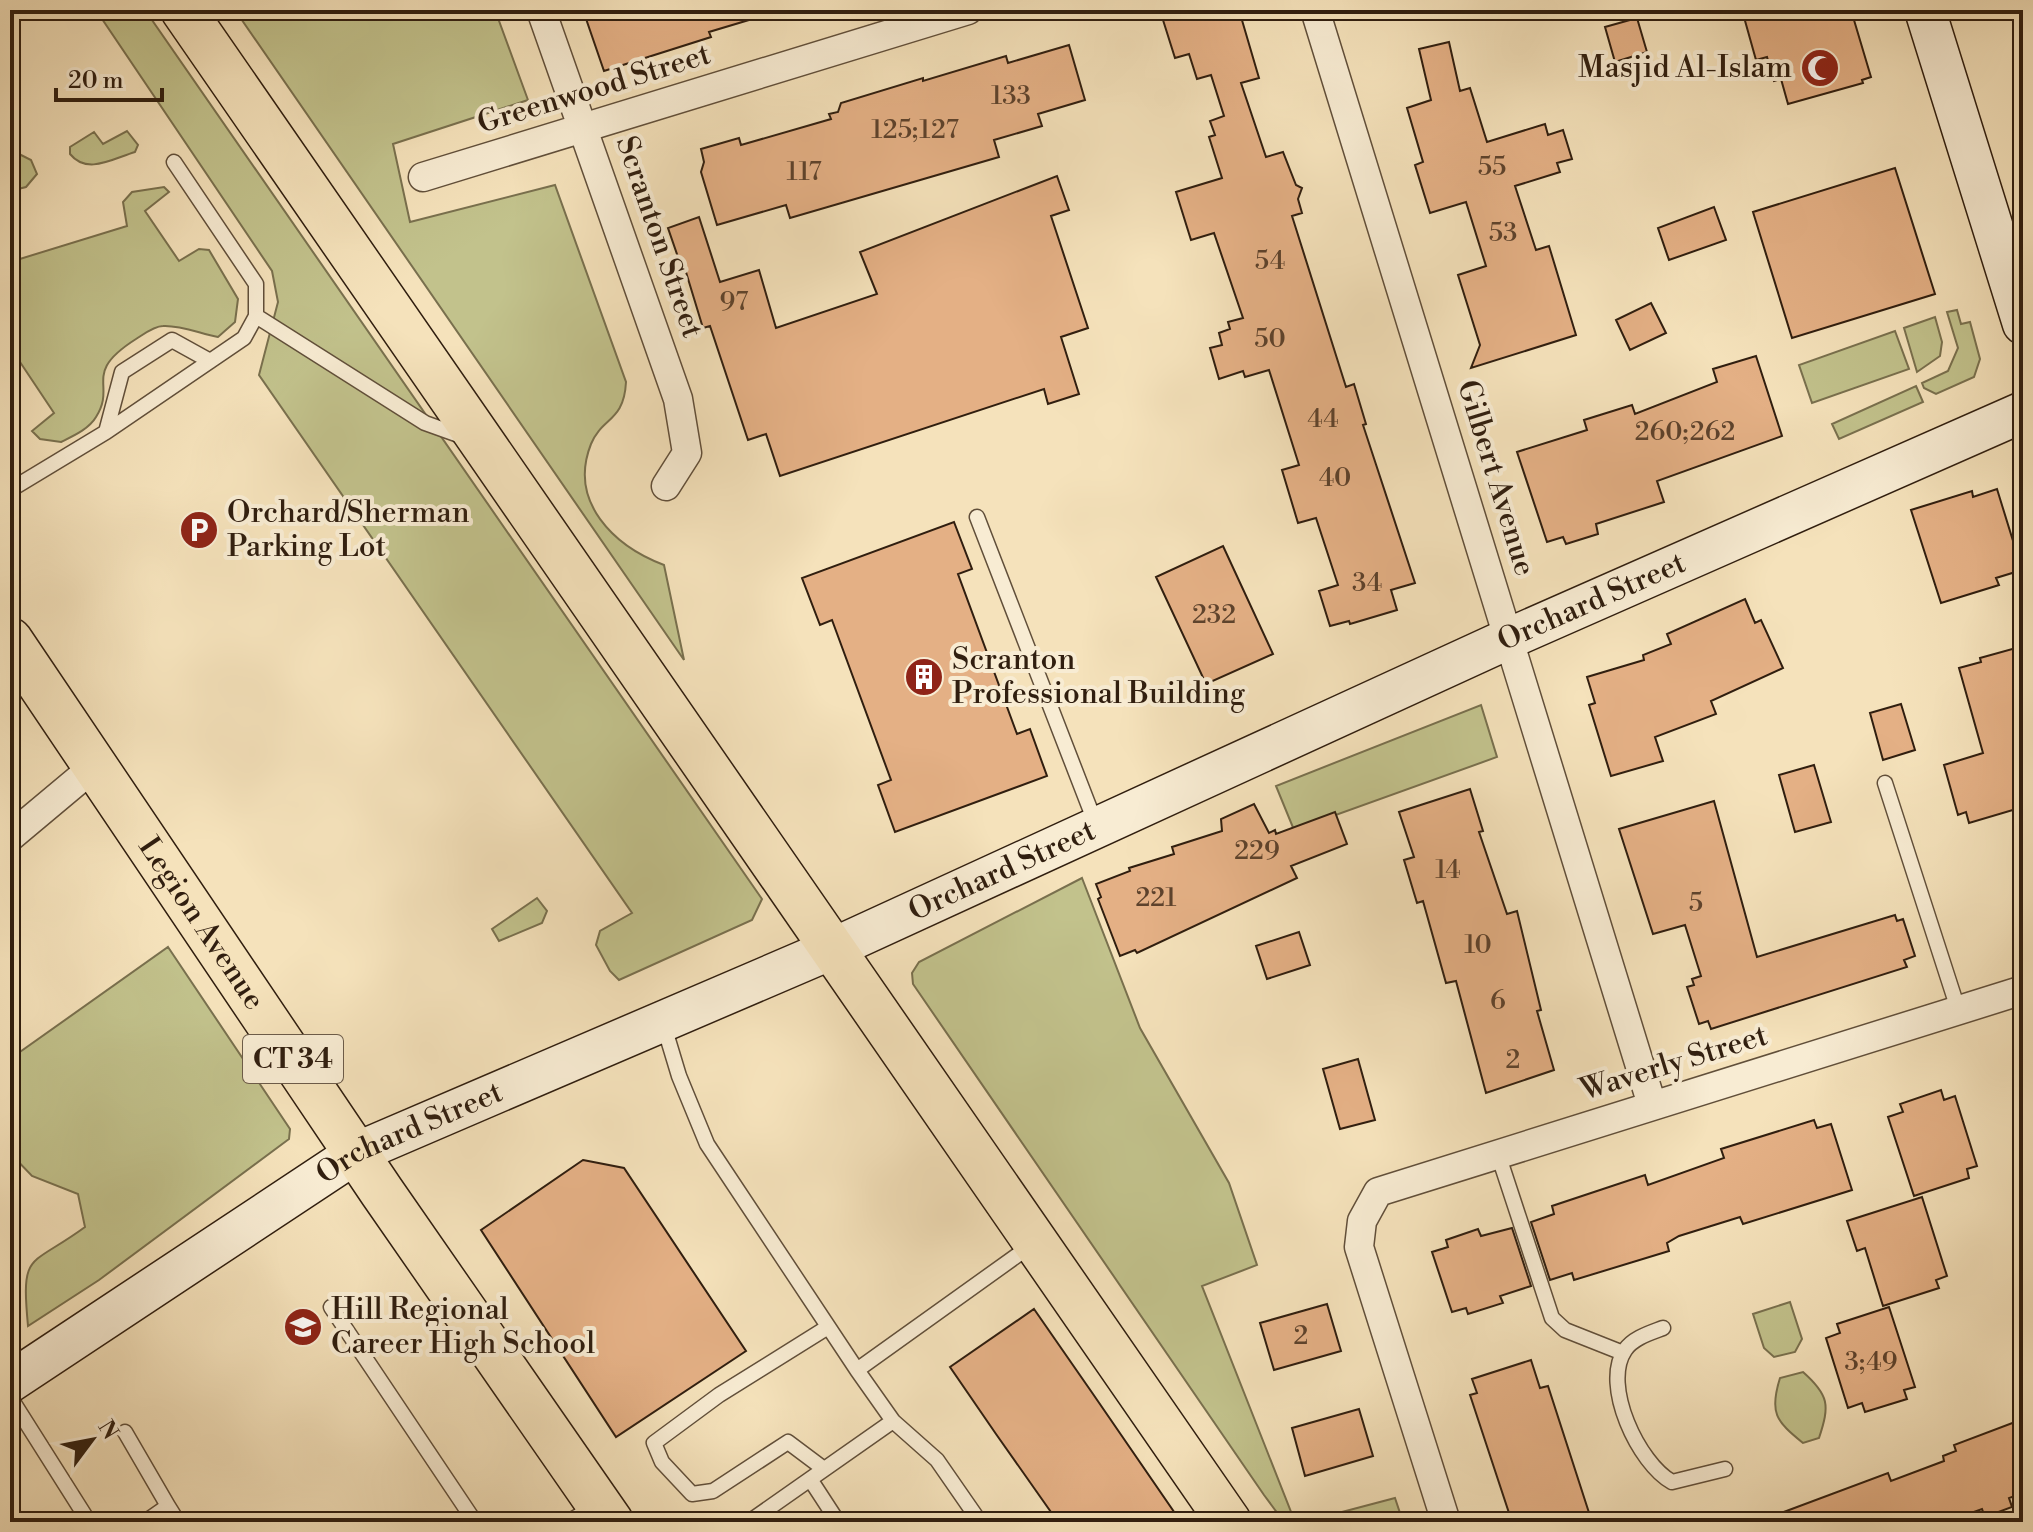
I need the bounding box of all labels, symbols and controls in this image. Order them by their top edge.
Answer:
street label: Greenwood Street [473,35,716,143]
mosque icon: Masjid Al-Islam [1799,47,1841,89]
place label: Masjid Al-Islam [1578,49,1792,87]
scale bar [56,52,162,102]
text: 20 m [68,66,124,96]
house number: 133 [991,80,1031,112]
house number: 125;127 [871,114,959,146]
street label: Scranton Street [607,131,711,343]
house number: 55 [1478,151,1506,183]
house number: 117 [787,156,822,188]
house number: 53 [1489,217,1517,249]
house number: 54 [1255,245,1285,277]
house number: 97 [720,286,748,318]
house number: 50 [1254,323,1286,355]
street label: Gilbert Avenue [1448,376,1544,580]
house number: 44 [1307,403,1339,435]
house number: 260;262 [1635,416,1735,448]
house number: 40 [1319,462,1351,494]
place label: Orchard/Sherman Parking Lot [227,494,470,566]
parking icon: Orchard/Sherman Parking Lot [178,509,220,551]
street label: Orchard Street [1492,544,1692,660]
house number: 34 [1352,567,1382,599]
house number: 232 [1192,599,1236,631]
place label: Scranton Professional Building [952,641,1246,713]
building icon: Scranton Professional Building [903,656,945,698]
street label: Orchard Street [903,811,1102,930]
street label: Legion Avenue [129,830,273,1017]
house number: 229 [1234,835,1280,867]
house number: 14 [1435,854,1461,886]
house number: 221 [1135,882,1177,914]
house number: 5 [1689,887,1703,919]
house number: 10 [1464,929,1492,961]
house number: 6 [1490,985,1506,1017]
street label: Waverly Street [1575,1016,1772,1110]
road number: CT 34 [243,1035,343,1083]
house number: 2 [1506,1044,1520,1076]
street label: Orchard Street [309,1073,509,1193]
place label: Hill Regional Career High School [331,1291,595,1363]
school or university icon: Hill Regional Career High School [282,1306,324,1348]
house number: 2 [1294,1320,1308,1352]
house number: 3;49 [1845,1346,1897,1378]
north arrow [52,1400,132,1480]
text: N [92,1416,124,1445]

